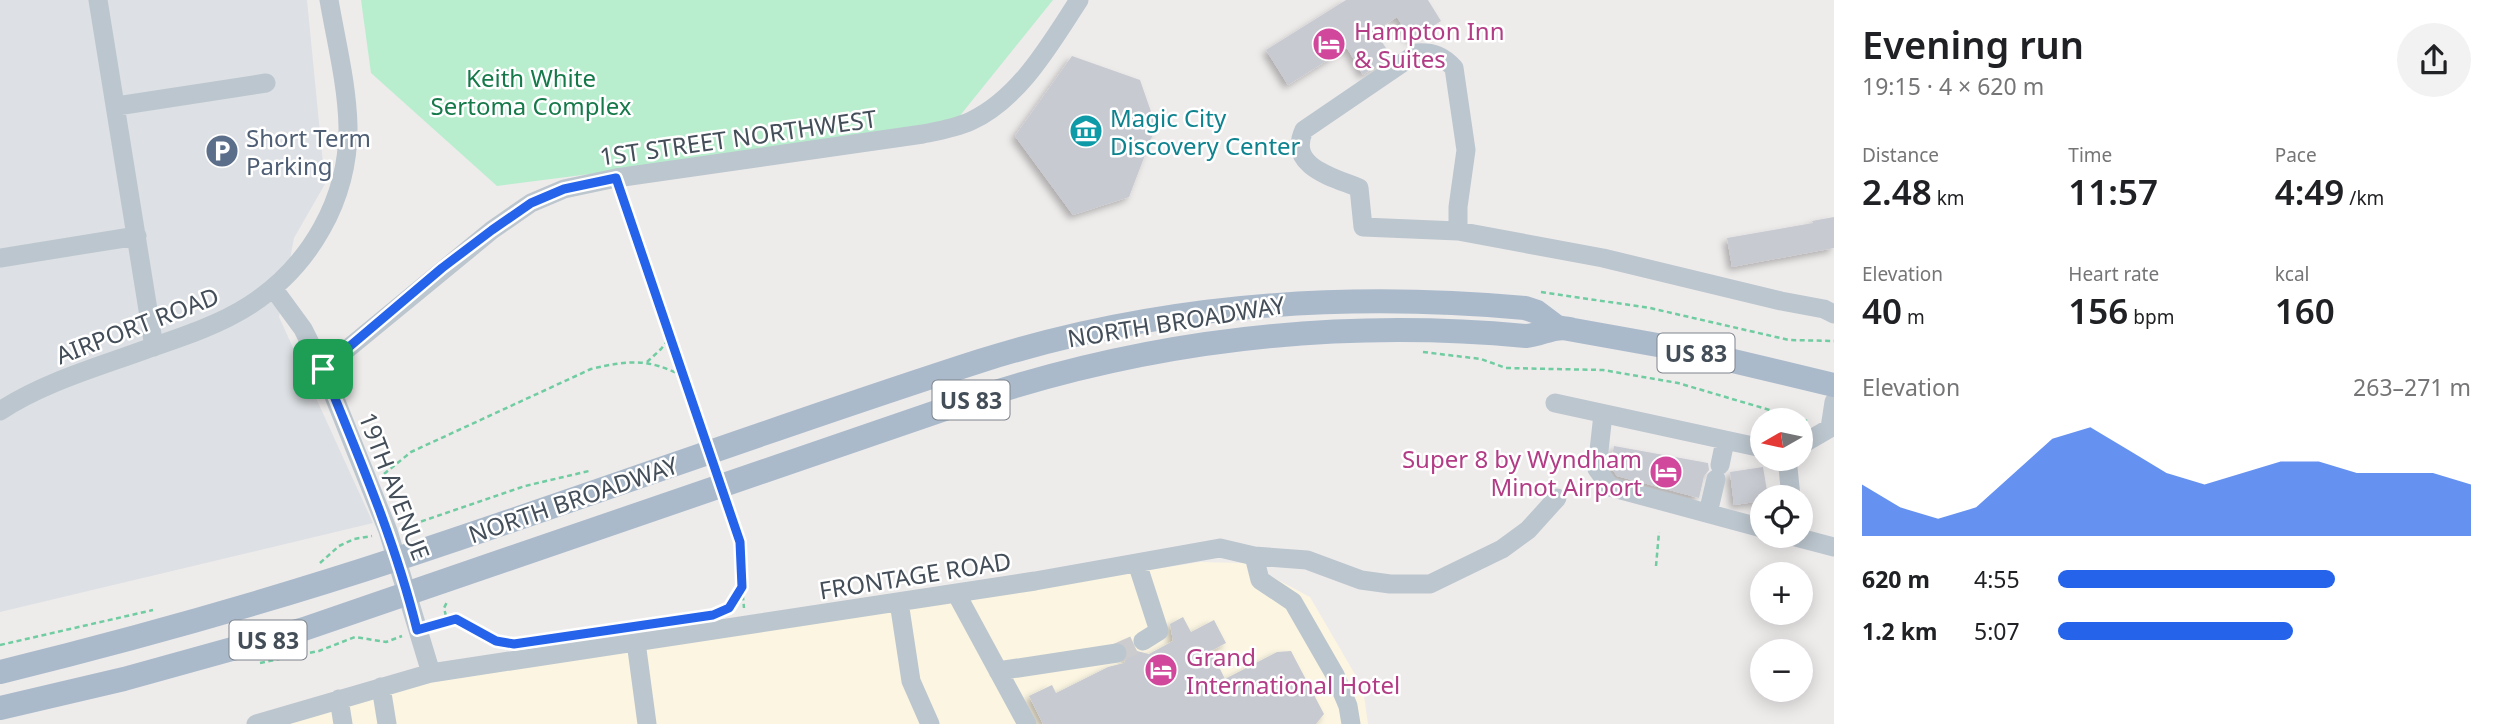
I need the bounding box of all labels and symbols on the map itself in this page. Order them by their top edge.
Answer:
place label: Hampton Inn & Suites [1354,14,1505,75]
hotel icon: Hampton Inn & Suites [1310,25,1348,63]
park label: Keith White Sertoma Complex [431,61,632,122]
street label: 1ST STREET NORTHWEST [597,101,879,173]
place label: Magic City Discovery Center [1110,101,1301,162]
museum icon: Magic City Discovery Center [1067,112,1105,150]
place label: Short Term Parking [246,121,371,182]
parking icon: Short Term Parking [203,132,241,170]
street label: AIRPORT ROAD [51,279,223,371]
street label: NORTH BROADWAY [1065,287,1287,354]
road number: US 83 [1658,334,1734,372]
pin [293,339,353,399]
road number: US 83 [932,380,1010,420]
street label: 19TH AVENUE [352,407,438,565]
north arrow [1750,408,1813,471]
place label: Super 8 by Wyndham Minot Airport [1402,442,1642,503]
street label: NORTH BROADWAY [464,448,683,550]
hotel icon: Super 8 by Wyndham Minot Airport [1647,453,1685,491]
street label: FRONTAGE ROAD [817,544,1013,606]
road number: US 83 [230,620,306,660]
place label: Grand International Hotel [1186,640,1400,701]
hotel icon: Grand International Hotel [1142,651,1180,689]

